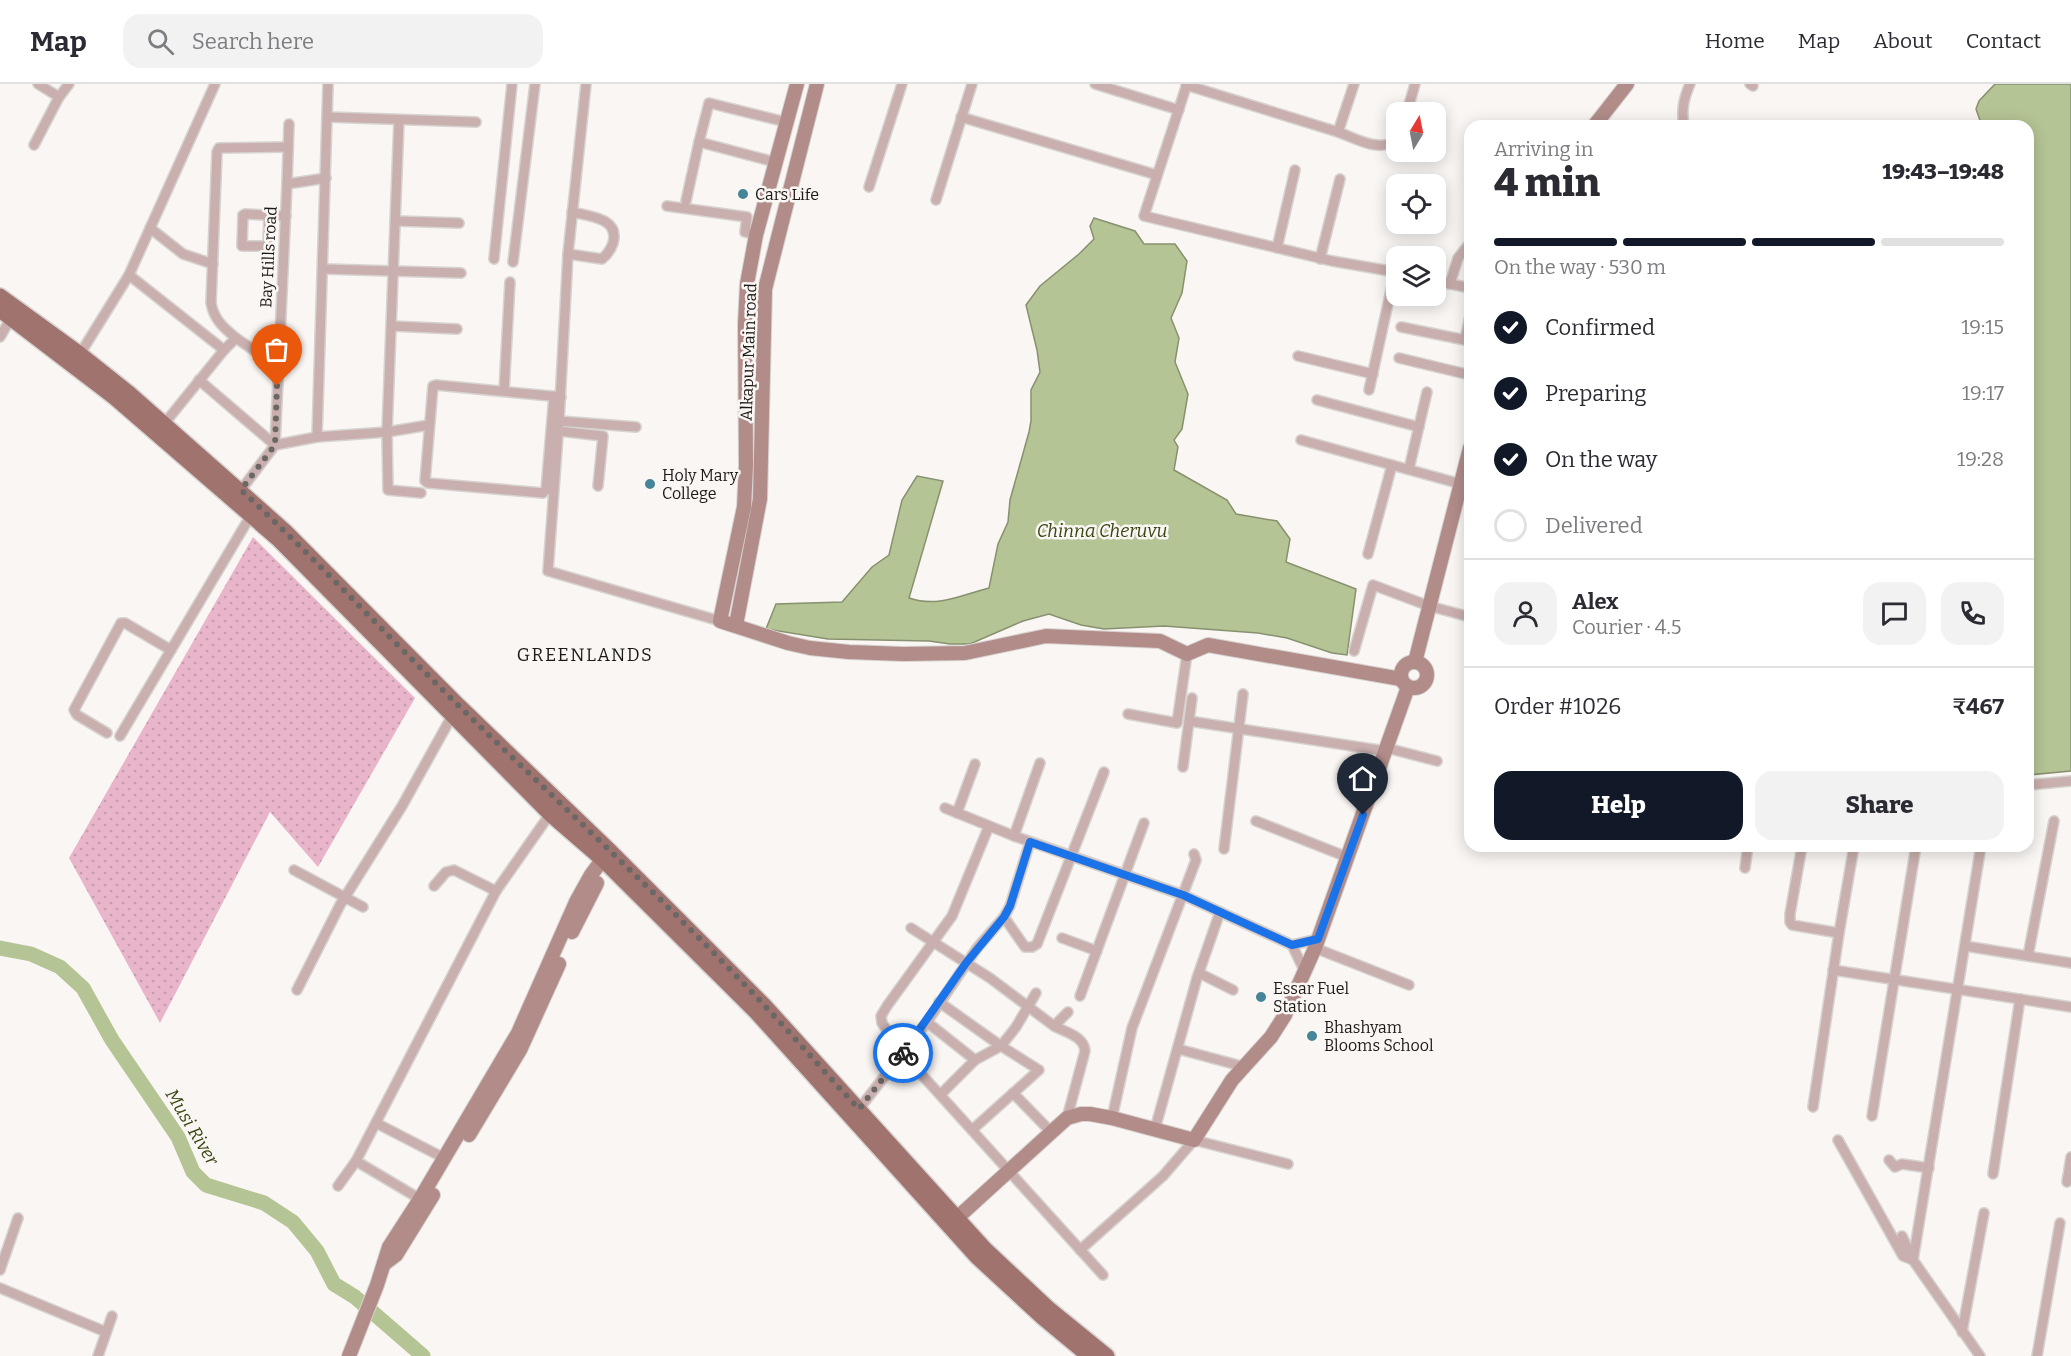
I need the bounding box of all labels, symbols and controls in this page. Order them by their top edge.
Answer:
search box [123,14,543,68]
text: Map [30,25,87,58]
icon: search [144,25,177,58]
text: Search here [192,28,314,55]
text: Home [1705,28,1765,54]
text: Map [1798,28,1840,54]
text: About [1873,28,1933,54]
text: Contact [1966,28,2041,54]
north arrow [1386,102,1446,162]
map controls [1386,102,1446,306]
text: Arriving in [1494,137,1593,161]
text: 19:43–19:48 [1882,158,2004,185]
text: 4 min [1494,160,1600,206]
button: locate [1386,174,1446,234]
place label: Cars Life [755,185,819,204]
marker: Cars Life [736,187,750,201]
street label: Bay Hills road [256,205,281,308]
button: layers [1386,246,1446,306]
text: On the way · 530 m [1494,255,1666,279]
street label: Alkapur Main road [737,282,760,421]
icon: check [1494,311,1527,344]
text: Confirmed [1545,314,1655,341]
text: 19:15 [1961,315,2004,339]
pin [251,324,302,386]
icon: bag [260,333,293,366]
icon: check [1494,377,1527,410]
text: Preparing [1545,380,1647,407]
text: 19:17 [1962,381,2004,405]
icon: check [1494,443,1527,476]
text: On the way [1545,446,1657,473]
text: 19:28 [1957,447,2004,471]
place label: Holy Mary College [662,466,739,503]
marker: Holy Mary College [643,477,657,491]
text: Delivered [1545,512,1643,539]
water label: Chinna Cheruvu [1037,520,1167,542]
button: person [1494,582,1557,645]
button: chat [1863,582,1926,645]
button: phone [1941,582,2004,645]
text: Alex [1572,588,1618,615]
text: Courier · 4.5 [1572,615,1681,639]
district label: GREENLANDS [517,644,653,666]
text: Order #1026 [1494,693,1621,720]
text: ₹467 [1952,693,2004,720]
pin [1337,753,1388,815]
icon: home [1346,762,1379,795]
button: Help [1494,771,1743,840]
button: Share [1755,771,2004,840]
place label: Essar Fuel Station [1273,979,1349,1016]
marker: Essar Fuel Station [1254,990,1268,1004]
place label: Bhashyam Blooms School [1324,1018,1434,1055]
courier [873,1023,933,1083]
marker: Bhashyam Blooms School [1305,1029,1319,1043]
icon: bike [887,1037,920,1070]
water label: Musi River [161,1085,224,1170]

